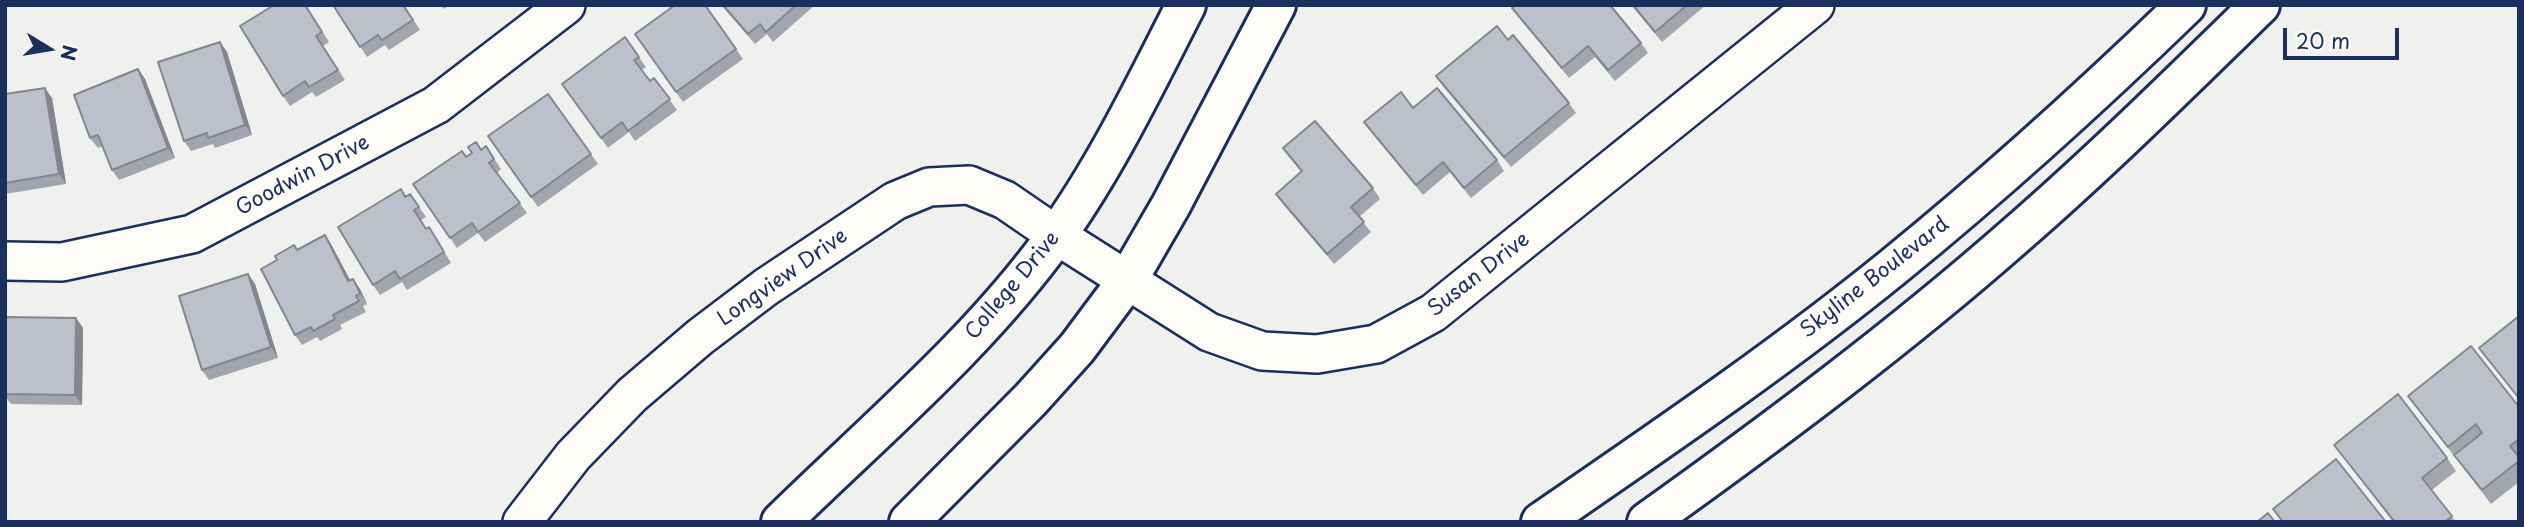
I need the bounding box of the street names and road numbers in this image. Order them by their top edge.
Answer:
street label: Goodwin Drive [232,130,374,222]
street label: Skyline Boulevard [1796,212,1954,344]
street label: Longview Drive [713,224,853,332]
street label: College Drive [961,227,1065,345]
street label: Susan Drive [1423,227,1535,323]

